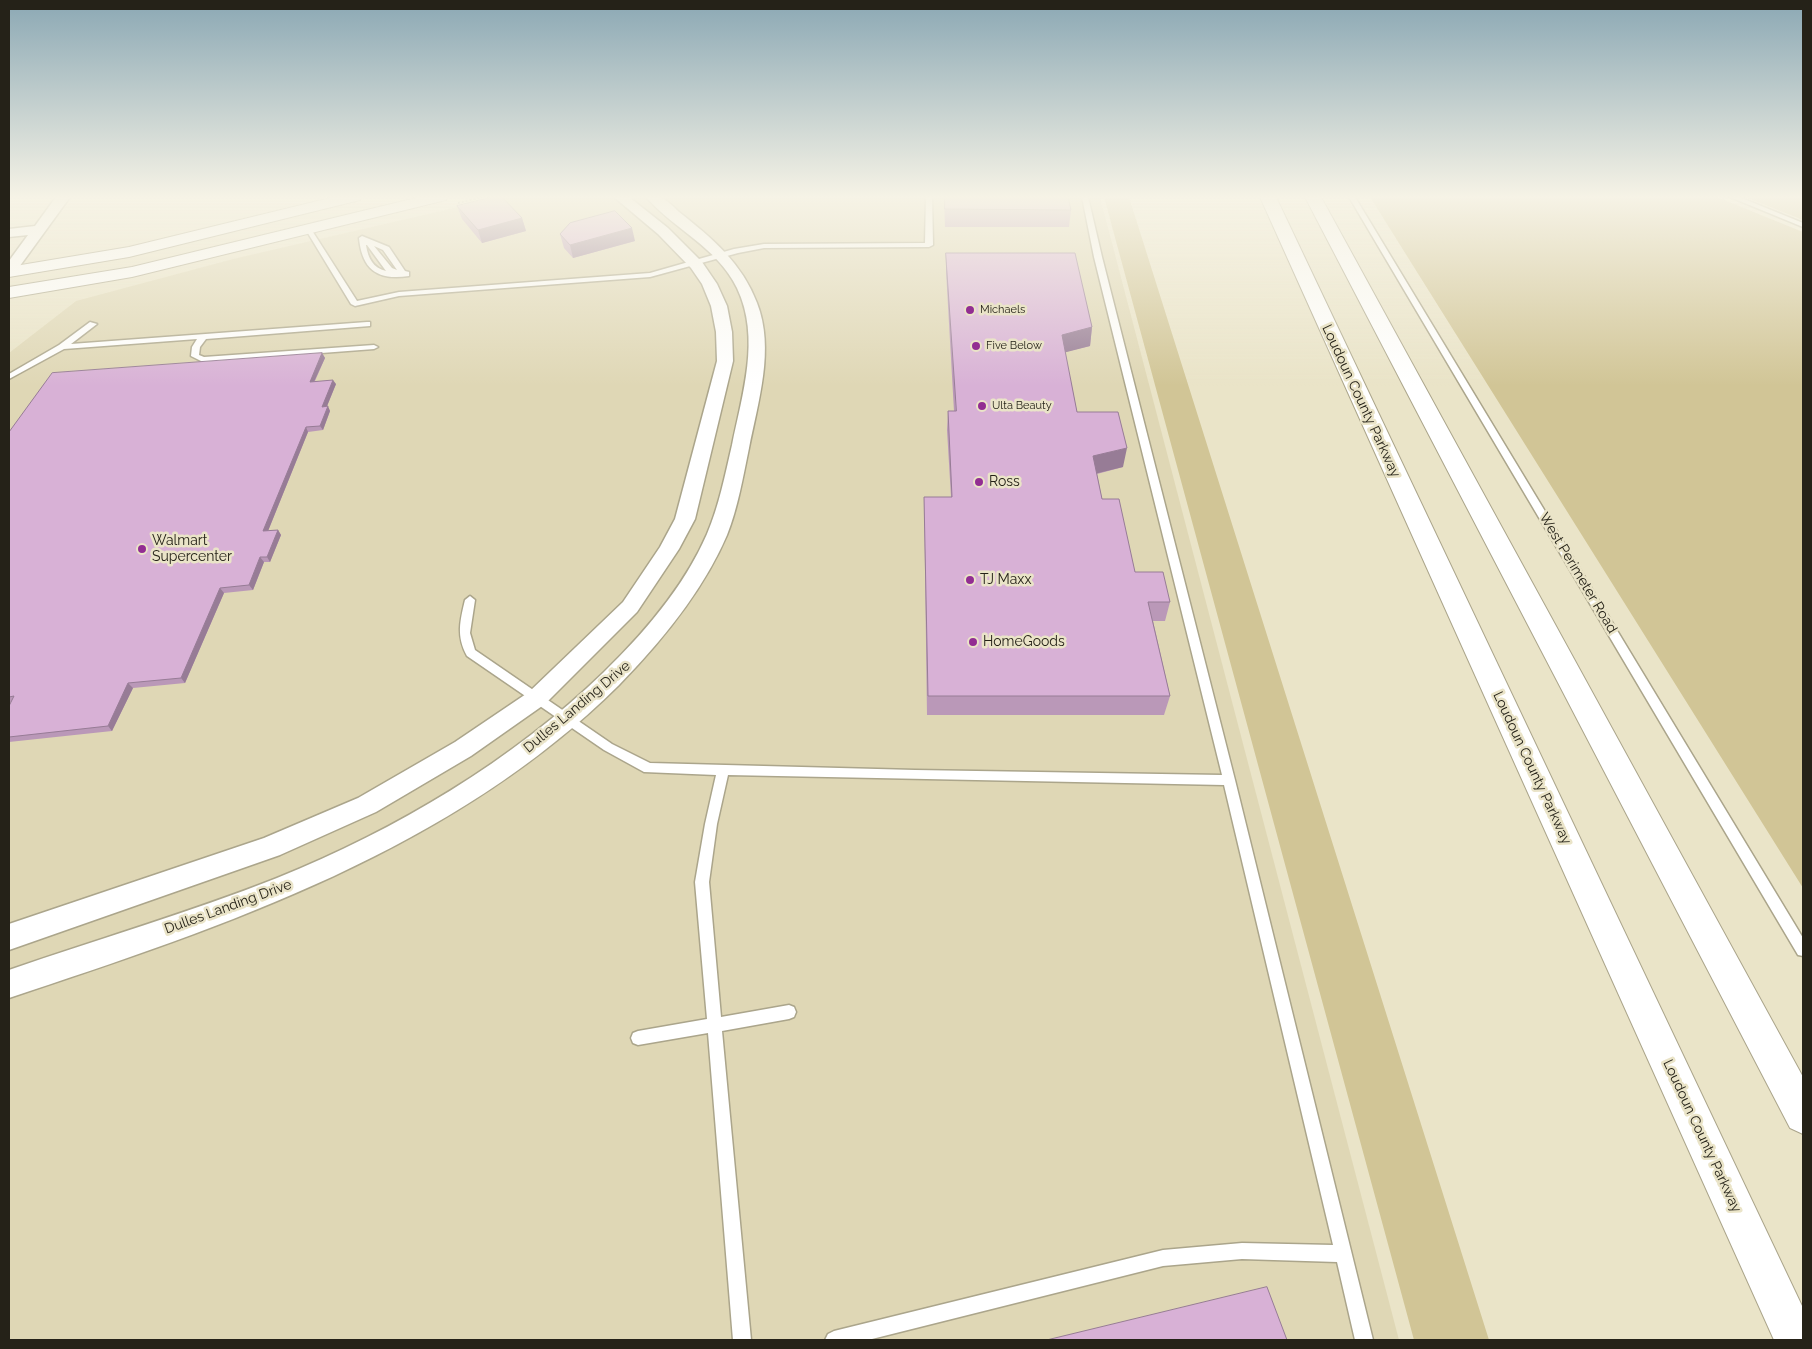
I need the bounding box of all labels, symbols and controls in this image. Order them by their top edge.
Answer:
place label: Michaels [980,303,1025,317]
marker: Michaels [964,304,976,316]
street label: Loudoun County Parkway [1318,322,1404,480]
place label: Five Below [986,339,1042,353]
marker: Five Below [970,340,982,352]
place label: Ulta Beauty [992,399,1052,413]
marker: Ulta Beauty [976,400,988,412]
place label: Ross [989,474,1020,490]
marker: Ross [973,476,985,488]
street label: West Perimeter Road [1535,510,1621,636]
place label: Walmart Supercenter [152,533,232,566]
marker: Walmart Supercenter [136,543,148,555]
place label: TJ Maxx [980,572,1031,588]
marker: TJ Maxx [964,574,976,586]
place label: HomeGoods [983,634,1065,650]
marker: HomeGoods [967,636,979,648]
street label: Dulles Landing Drive [520,658,634,756]
street label: Loudoun County Parkway [1489,689,1575,847]
street label: Dulles Landing Drive [162,876,294,938]
street label: Loudoun County Parkway [1659,1057,1745,1215]

